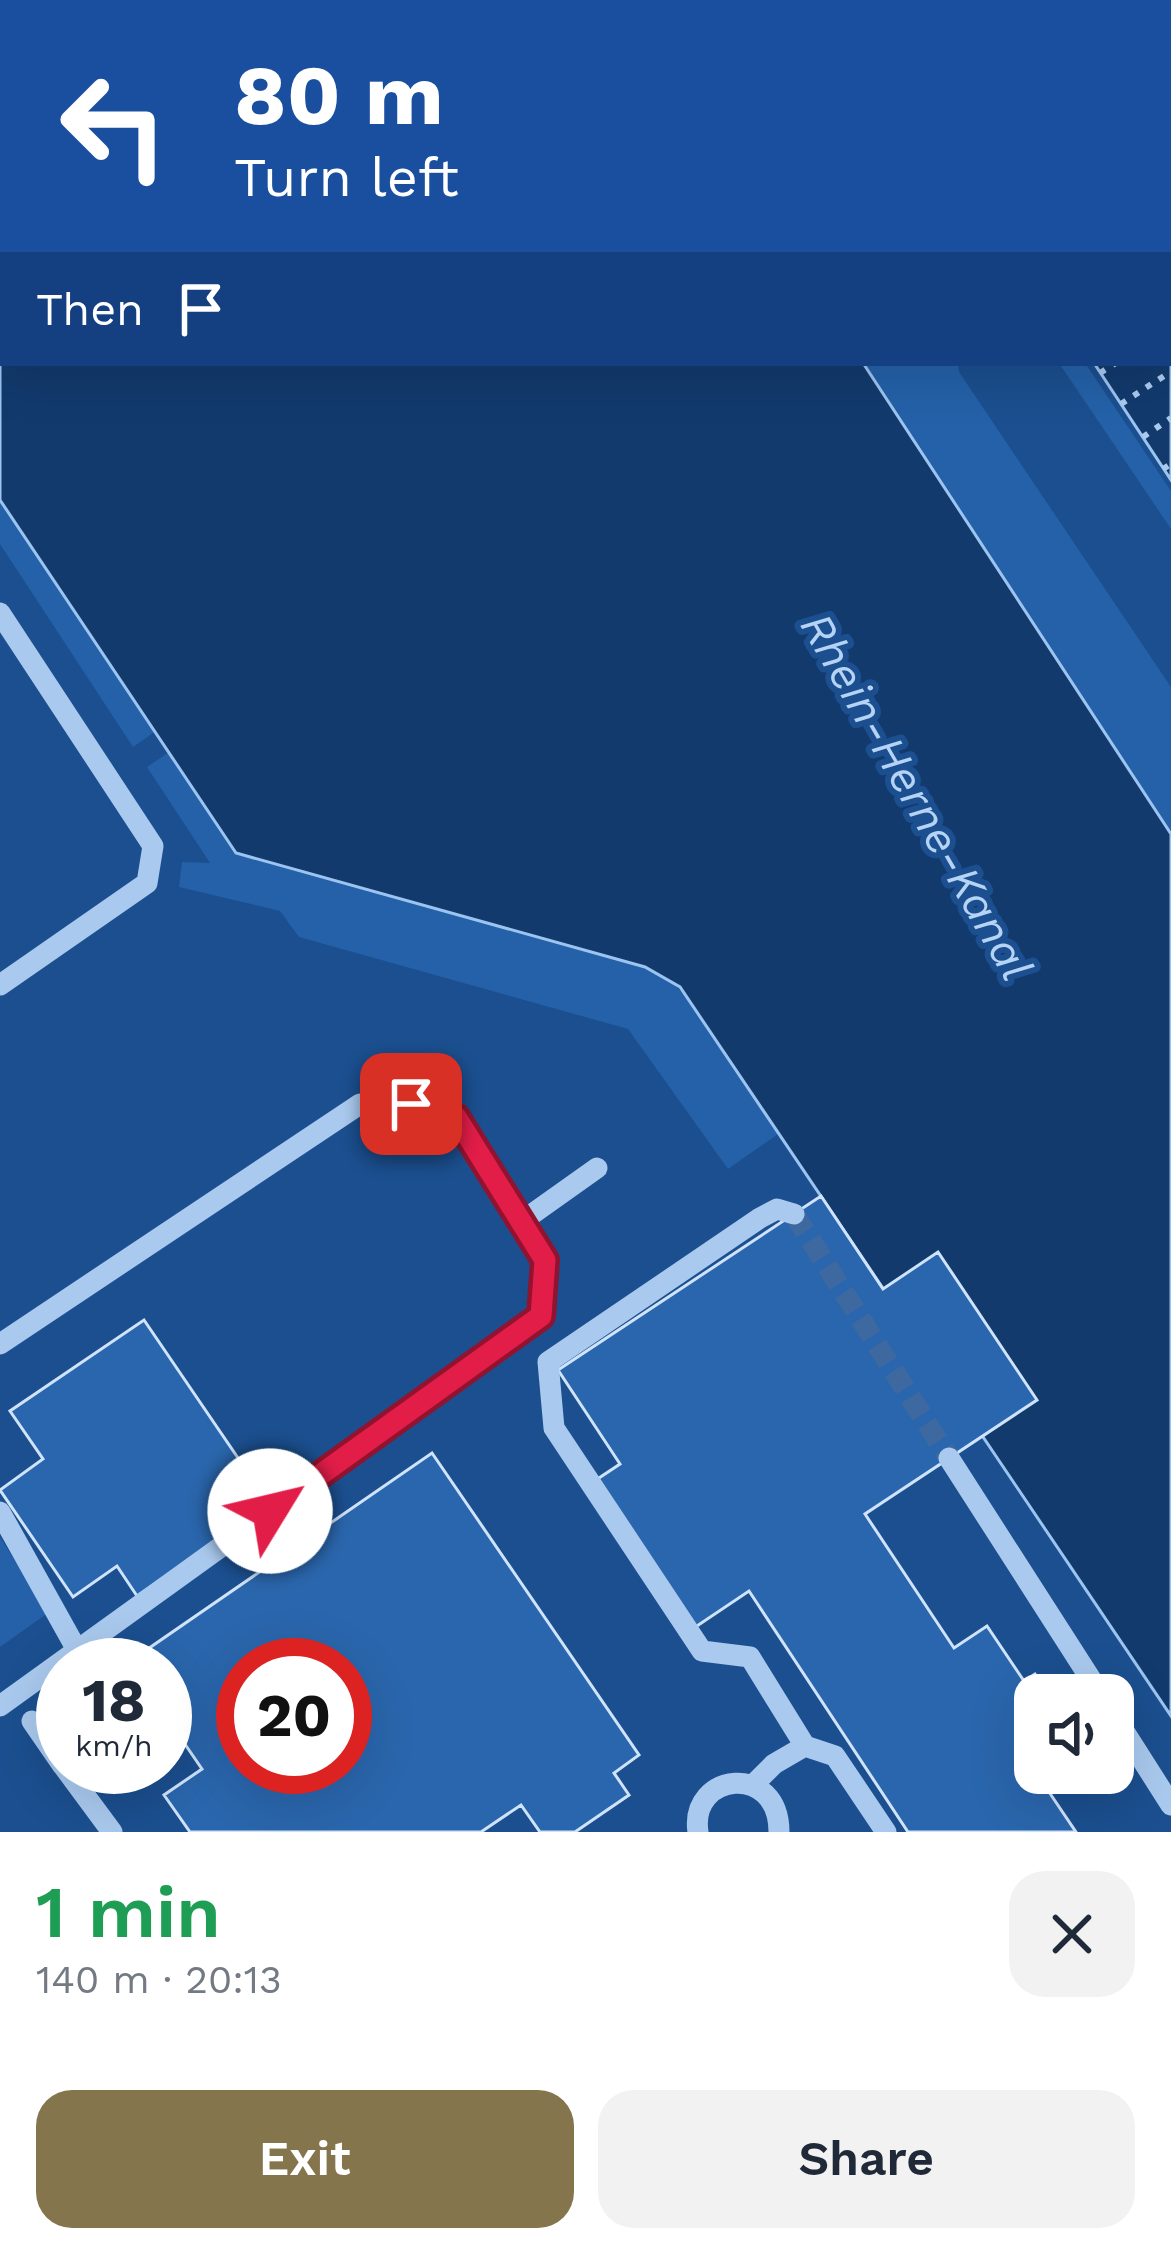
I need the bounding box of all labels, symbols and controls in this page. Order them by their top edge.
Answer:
text: 80 m [234,46,444,144]
icon: left [36,48,192,204]
text: Turn left [234,146,459,209]
icon: arrive [168,276,234,342]
text: Then [36,283,144,336]
water label: Rhein-Herne-Kanal [790,603,1043,990]
pin [360,1053,462,1155]
icon: arrive [378,1071,444,1137]
position arrow [207,1448,333,1574]
speed limit sign: 20 [216,1638,372,1794]
text: 18 [82,1665,146,1736]
map controls [1014,1674,1134,1794]
button: sound [1014,1674,1134,1794]
text: km/h [75,1728,153,1763]
text: 1 min [36,1870,221,1954]
button: close [1009,1871,1135,1997]
text: 140 m · 20:13 [36,1957,282,2002]
button: Exit [36,2090,574,2228]
button: Share [598,2090,1135,2228]

